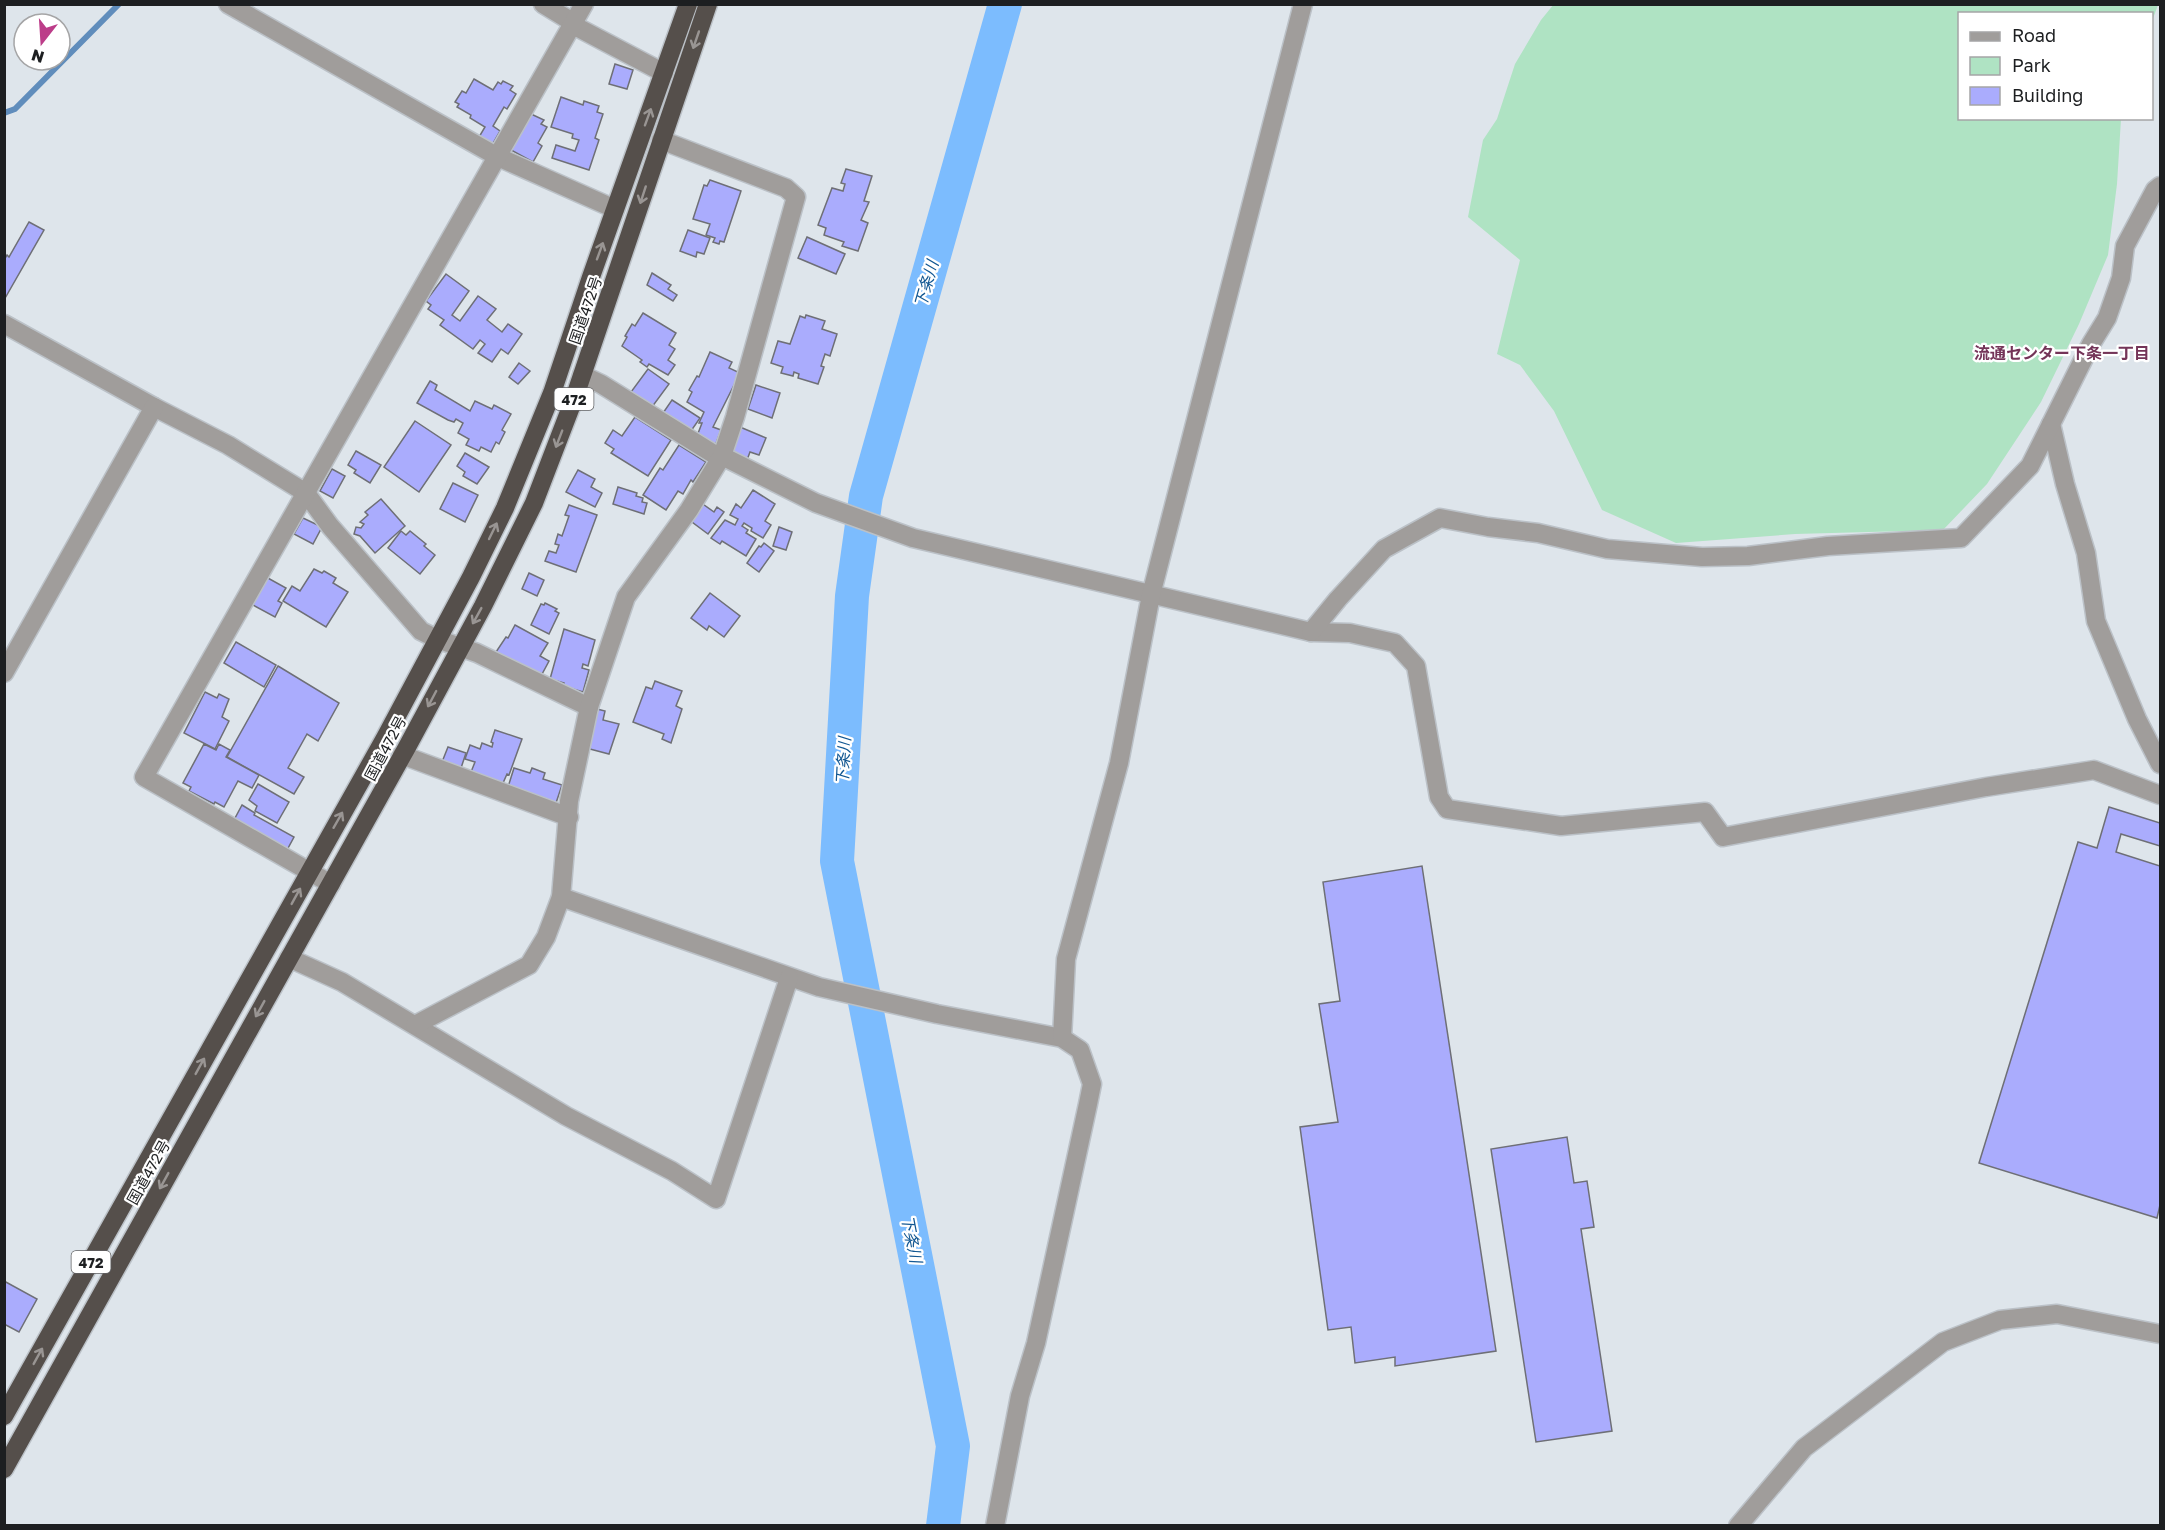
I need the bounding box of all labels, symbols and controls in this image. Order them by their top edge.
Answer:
north arrow [12,12,72,72]
legend [1958,12,2153,120]
text: Road [2012,24,2056,46]
one-way arrow [690,30,701,49]
text: N [29,45,46,68]
text: Park [2012,54,2051,76]
text: Building [2012,84,2083,106]
one-way arrow [644,108,655,127]
one-way arrow [636,185,647,204]
one-way arrow [596,243,607,261]
water label: 下条川 [910,256,943,310]
street label: 国道472号 [565,274,605,346]
district label: 流通センター下条一丁目 [1974,343,2150,363]
road number: 472 [554,388,594,410]
one-way arrow [552,429,563,448]
one-way arrow [488,523,500,541]
one-way arrow [471,607,483,624]
one-way arrow [426,690,438,707]
street label: 国道472号 [360,713,410,783]
water label: 下条川 [832,735,854,785]
one-way arrow [333,812,345,829]
one-way arrow [290,888,302,905]
one-way arrow [254,1000,265,1018]
one-way arrow [194,1058,206,1075]
street label: 国道472号 [123,1137,173,1207]
one-way arrow [158,1172,170,1189]
water label: 下条川 [898,1214,927,1266]
road number: 472 [72,1251,110,1273]
one-way arrow [33,1347,44,1365]

